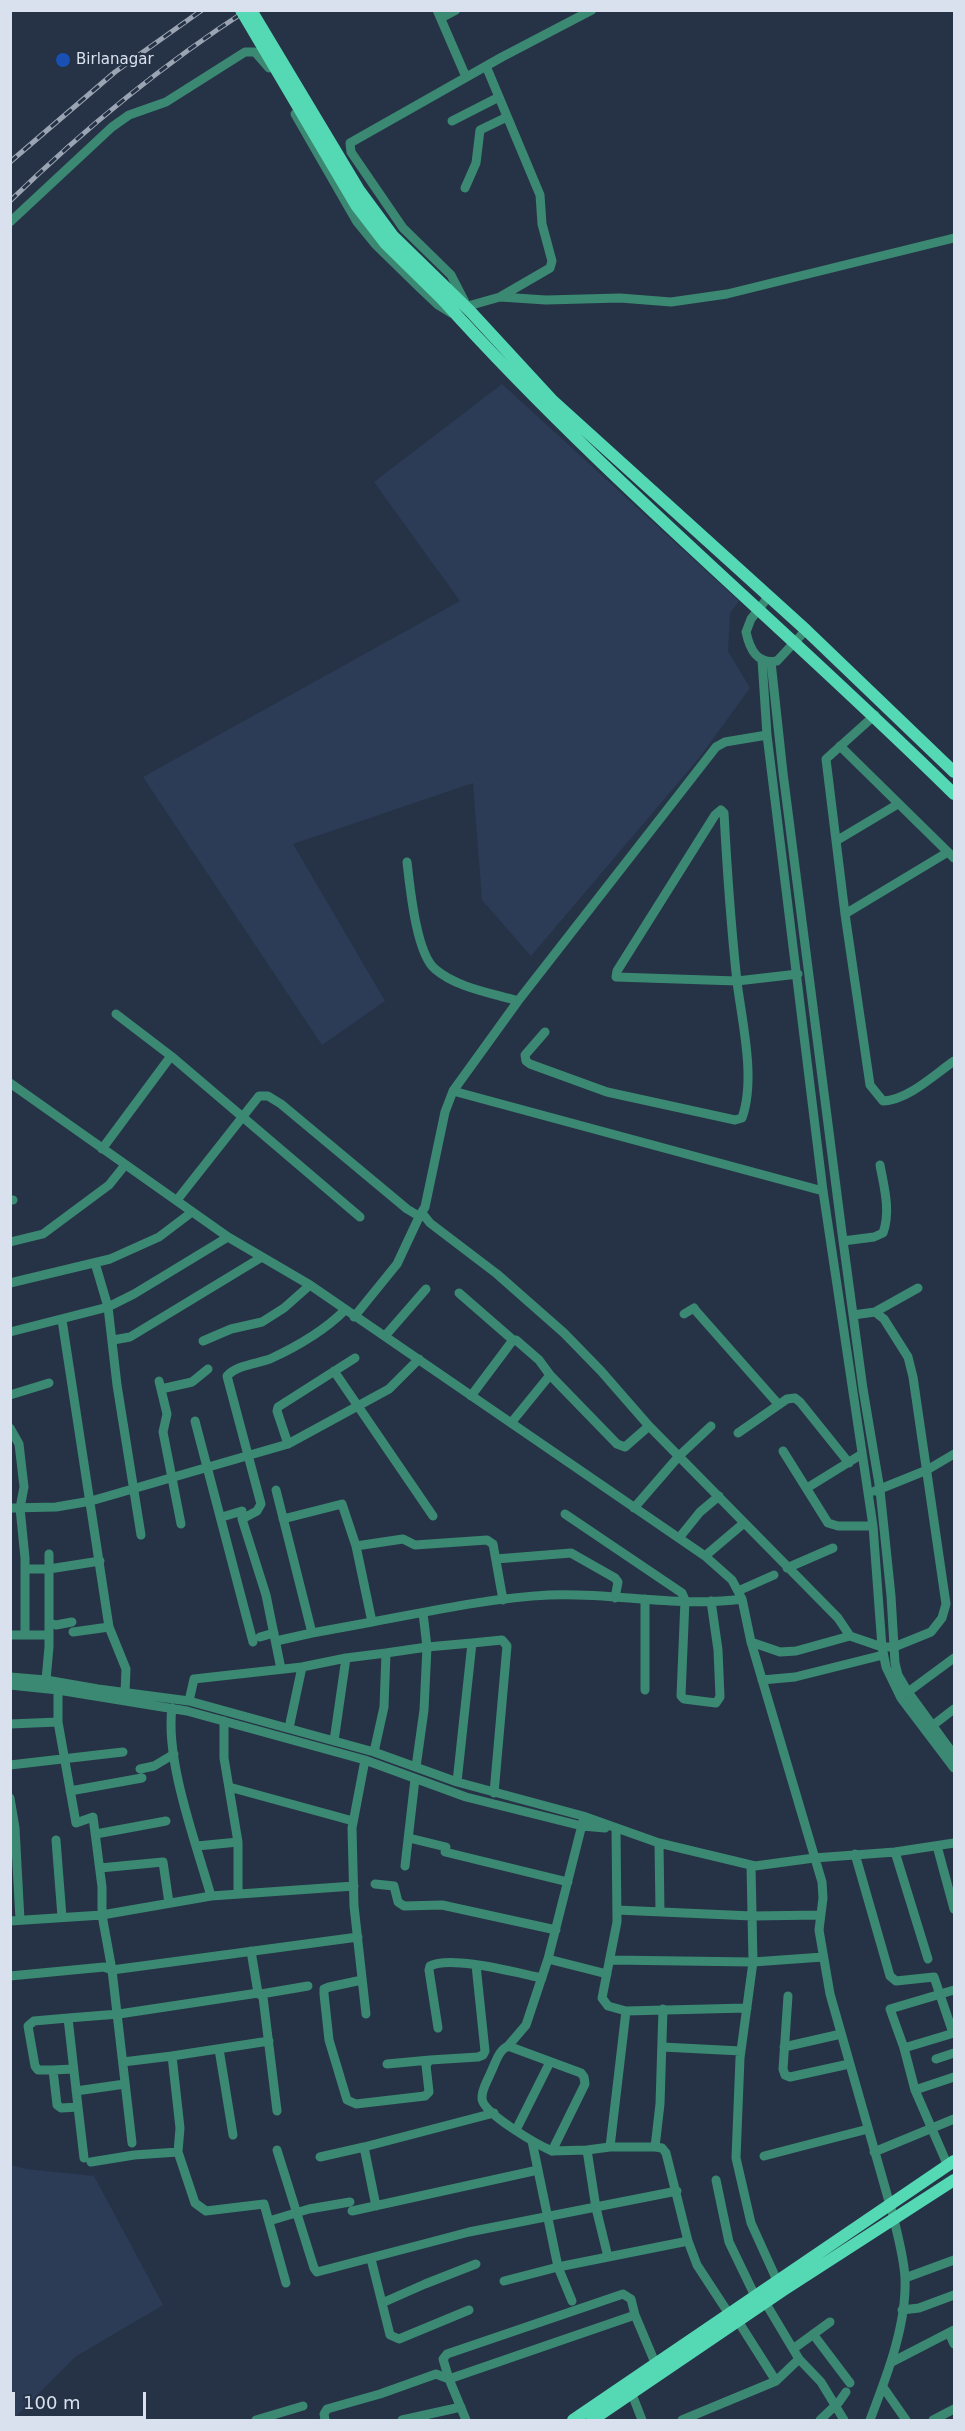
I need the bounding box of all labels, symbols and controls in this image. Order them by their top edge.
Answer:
marker: Birlanagar [54,51,72,69]
place label: Birlanagar [76,51,154,69]
scale bar [15,2380,148,2418]
text: 100 m [23,2392,81,2413]

